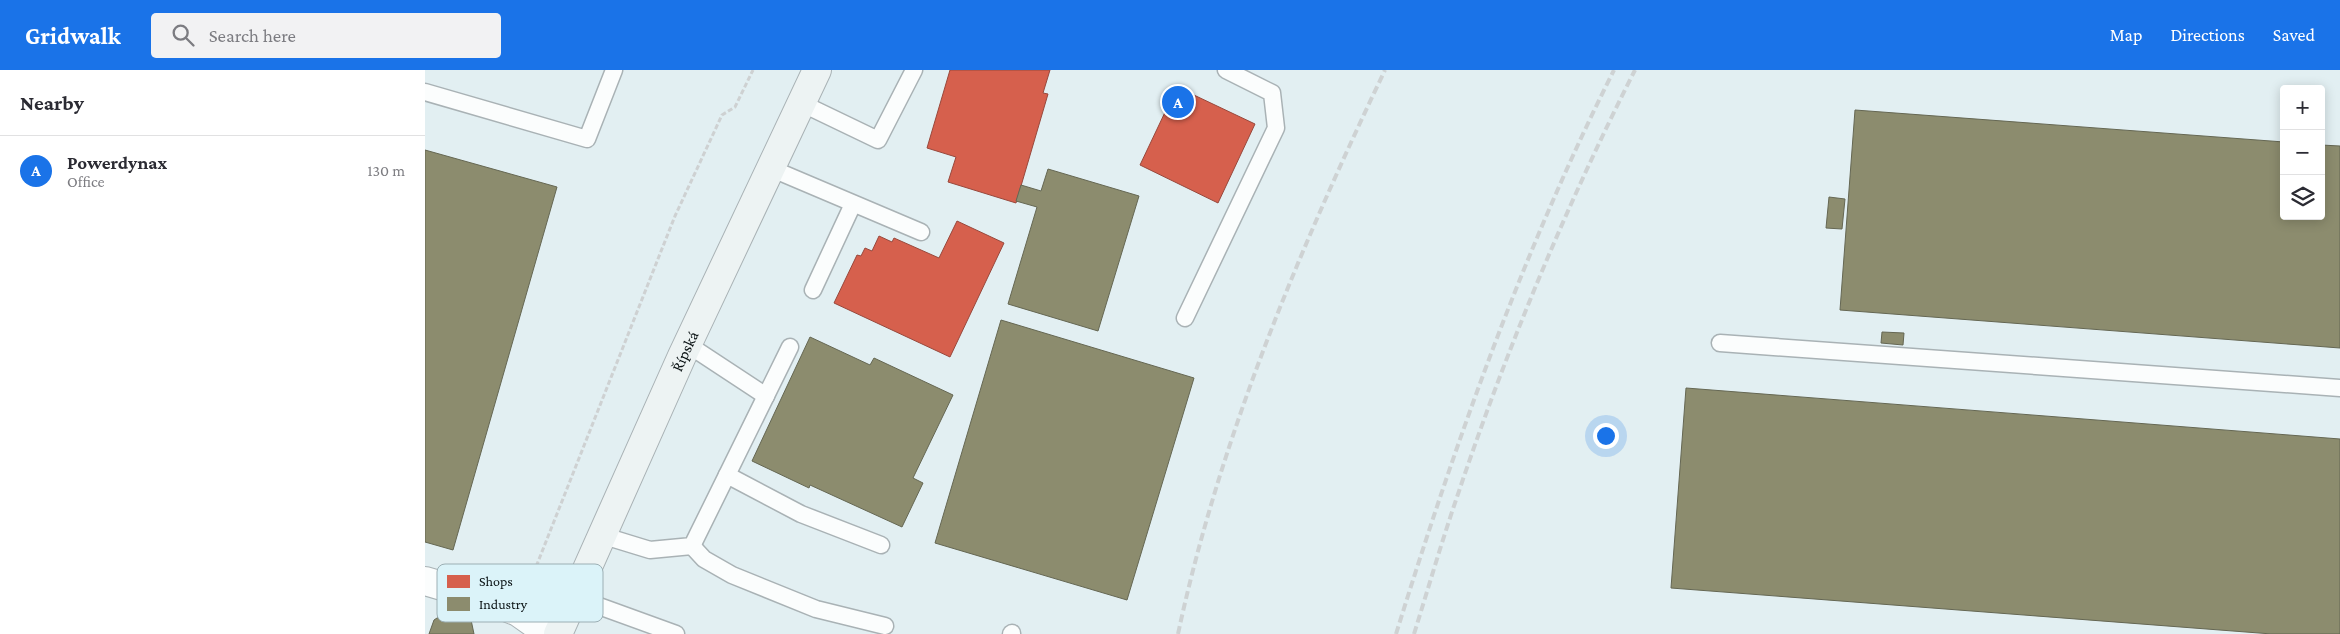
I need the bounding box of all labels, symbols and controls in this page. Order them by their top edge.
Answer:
search box [151,13,501,58]
icon: search [169,21,197,49]
text: Gridwalk [25,22,121,49]
text: Search here [209,25,296,46]
text: Map [2110,25,2142,45]
text: Directions [2170,25,2245,45]
text: Saved [2273,25,2315,45]
pin: A [1162,83,1194,121]
map controls [2280,85,2325,220]
button: + [2280,85,2325,130]
text: Nearby [20,91,84,115]
button: − [2280,130,2325,175]
text: Powerdynax [67,152,167,173]
text: A [31,162,41,179]
text: 130 m [367,162,405,179]
text: Office [67,173,105,190]
button: layers [2280,175,2325,220]
street label: Řípská [668,327,701,374]
your location [1593,423,1619,449]
legend [437,564,603,622]
text: Shops [479,573,513,589]
text: Industry [479,596,528,612]

